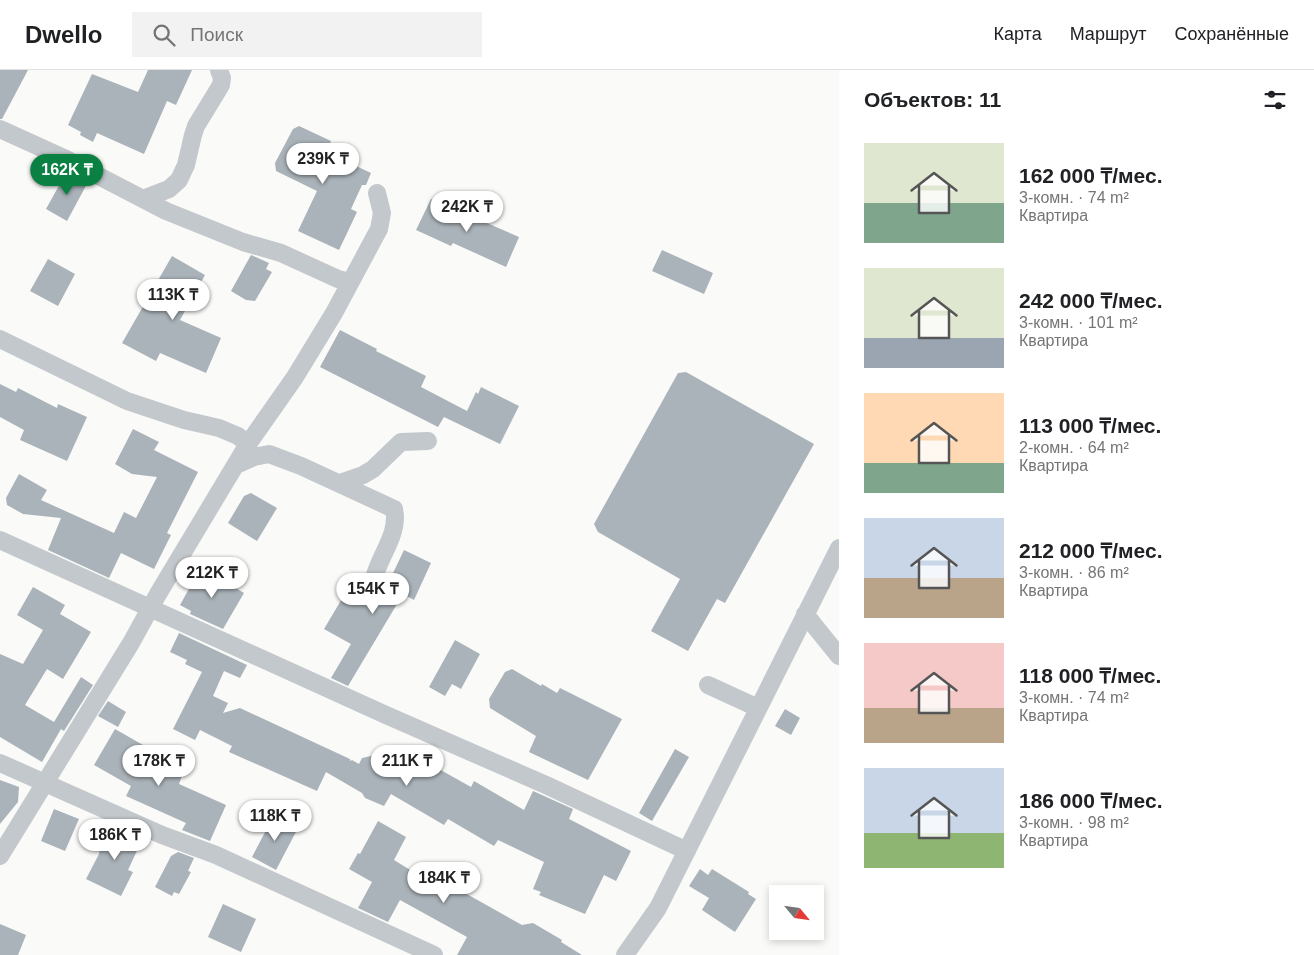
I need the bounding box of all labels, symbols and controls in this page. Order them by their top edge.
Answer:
search box [132,12,482,57]
text: Dwello [25,21,102,48]
icon: search [150,21,178,49]
text: Поиск [190,24,243,45]
text: Карта [994,24,1042,44]
text: Маршрут [1070,24,1146,44]
text: Сохранённые [1174,24,1289,44]
icon: filters [1261,86,1289,114]
text: Объектов: 11 [864,88,1001,111]
pin: 239K ₸ [282,142,364,185]
text: 239K ₸ [297,150,349,167]
pin: 162K ₸ [26,154,108,196]
text: 162K ₸ [41,161,93,178]
icon: home [904,163,964,223]
text: 162 000 ₸/мес. [1019,164,1163,187]
text: 3-комн. · 74 m² [1019,189,1129,206]
pin: 242K ₸ [426,190,508,233]
text: 242K ₸ [441,198,493,215]
text: Квартира [1019,207,1088,224]
pin: 113K ₸ [132,278,214,321]
text: 113K ₸ [148,286,198,303]
icon: home [904,288,964,348]
text: 242 000 ₸/мес. [1019,289,1163,312]
text: 3-комн. · 101 m² [1019,314,1138,331]
text: Квартира [1019,332,1088,349]
icon: home [904,413,964,473]
text: 113 000 ₸/мес. [1019,414,1161,437]
text: 2-комн. · 64 m² [1019,439,1129,456]
text: Квартира [1019,457,1088,474]
icon: home [904,538,964,598]
text: 212 000 ₸/мес. [1019,539,1163,562]
pin: 212K ₸ [171,556,253,599]
text: 212K ₸ [186,564,238,581]
text: 3-комн. · 86 m² [1019,564,1129,581]
pin: 154K ₸ [332,572,414,615]
text: 154K ₸ [347,580,399,597]
text: Квартира [1019,582,1088,599]
icon: home [904,663,964,723]
text: 118 000 ₸/мес. [1019,664,1161,687]
text: 3-комн. · 74 m² [1019,689,1129,706]
text: Квартира [1019,707,1088,724]
pin: 178K ₸ [118,744,200,787]
pin: 211K ₸ [366,744,448,787]
text: 178K ₸ [133,752,185,769]
text: 211K ₸ [382,752,432,769]
icon: home [904,788,964,848]
text: 186 000 ₸/мес. [1019,789,1163,812]
pin: 118K ₸ [234,800,316,842]
text: 118K ₸ [250,807,300,824]
text: 3-комн. · 98 m² [1019,814,1129,831]
pin: 186K ₸ [74,818,156,861]
text: 186K ₸ [89,826,141,843]
text: Квартира [1019,832,1088,849]
pin: 184K ₸ [403,862,485,904]
text: 184K ₸ [418,869,470,886]
north arrow [769,885,824,940]
map controls [769,885,824,940]

